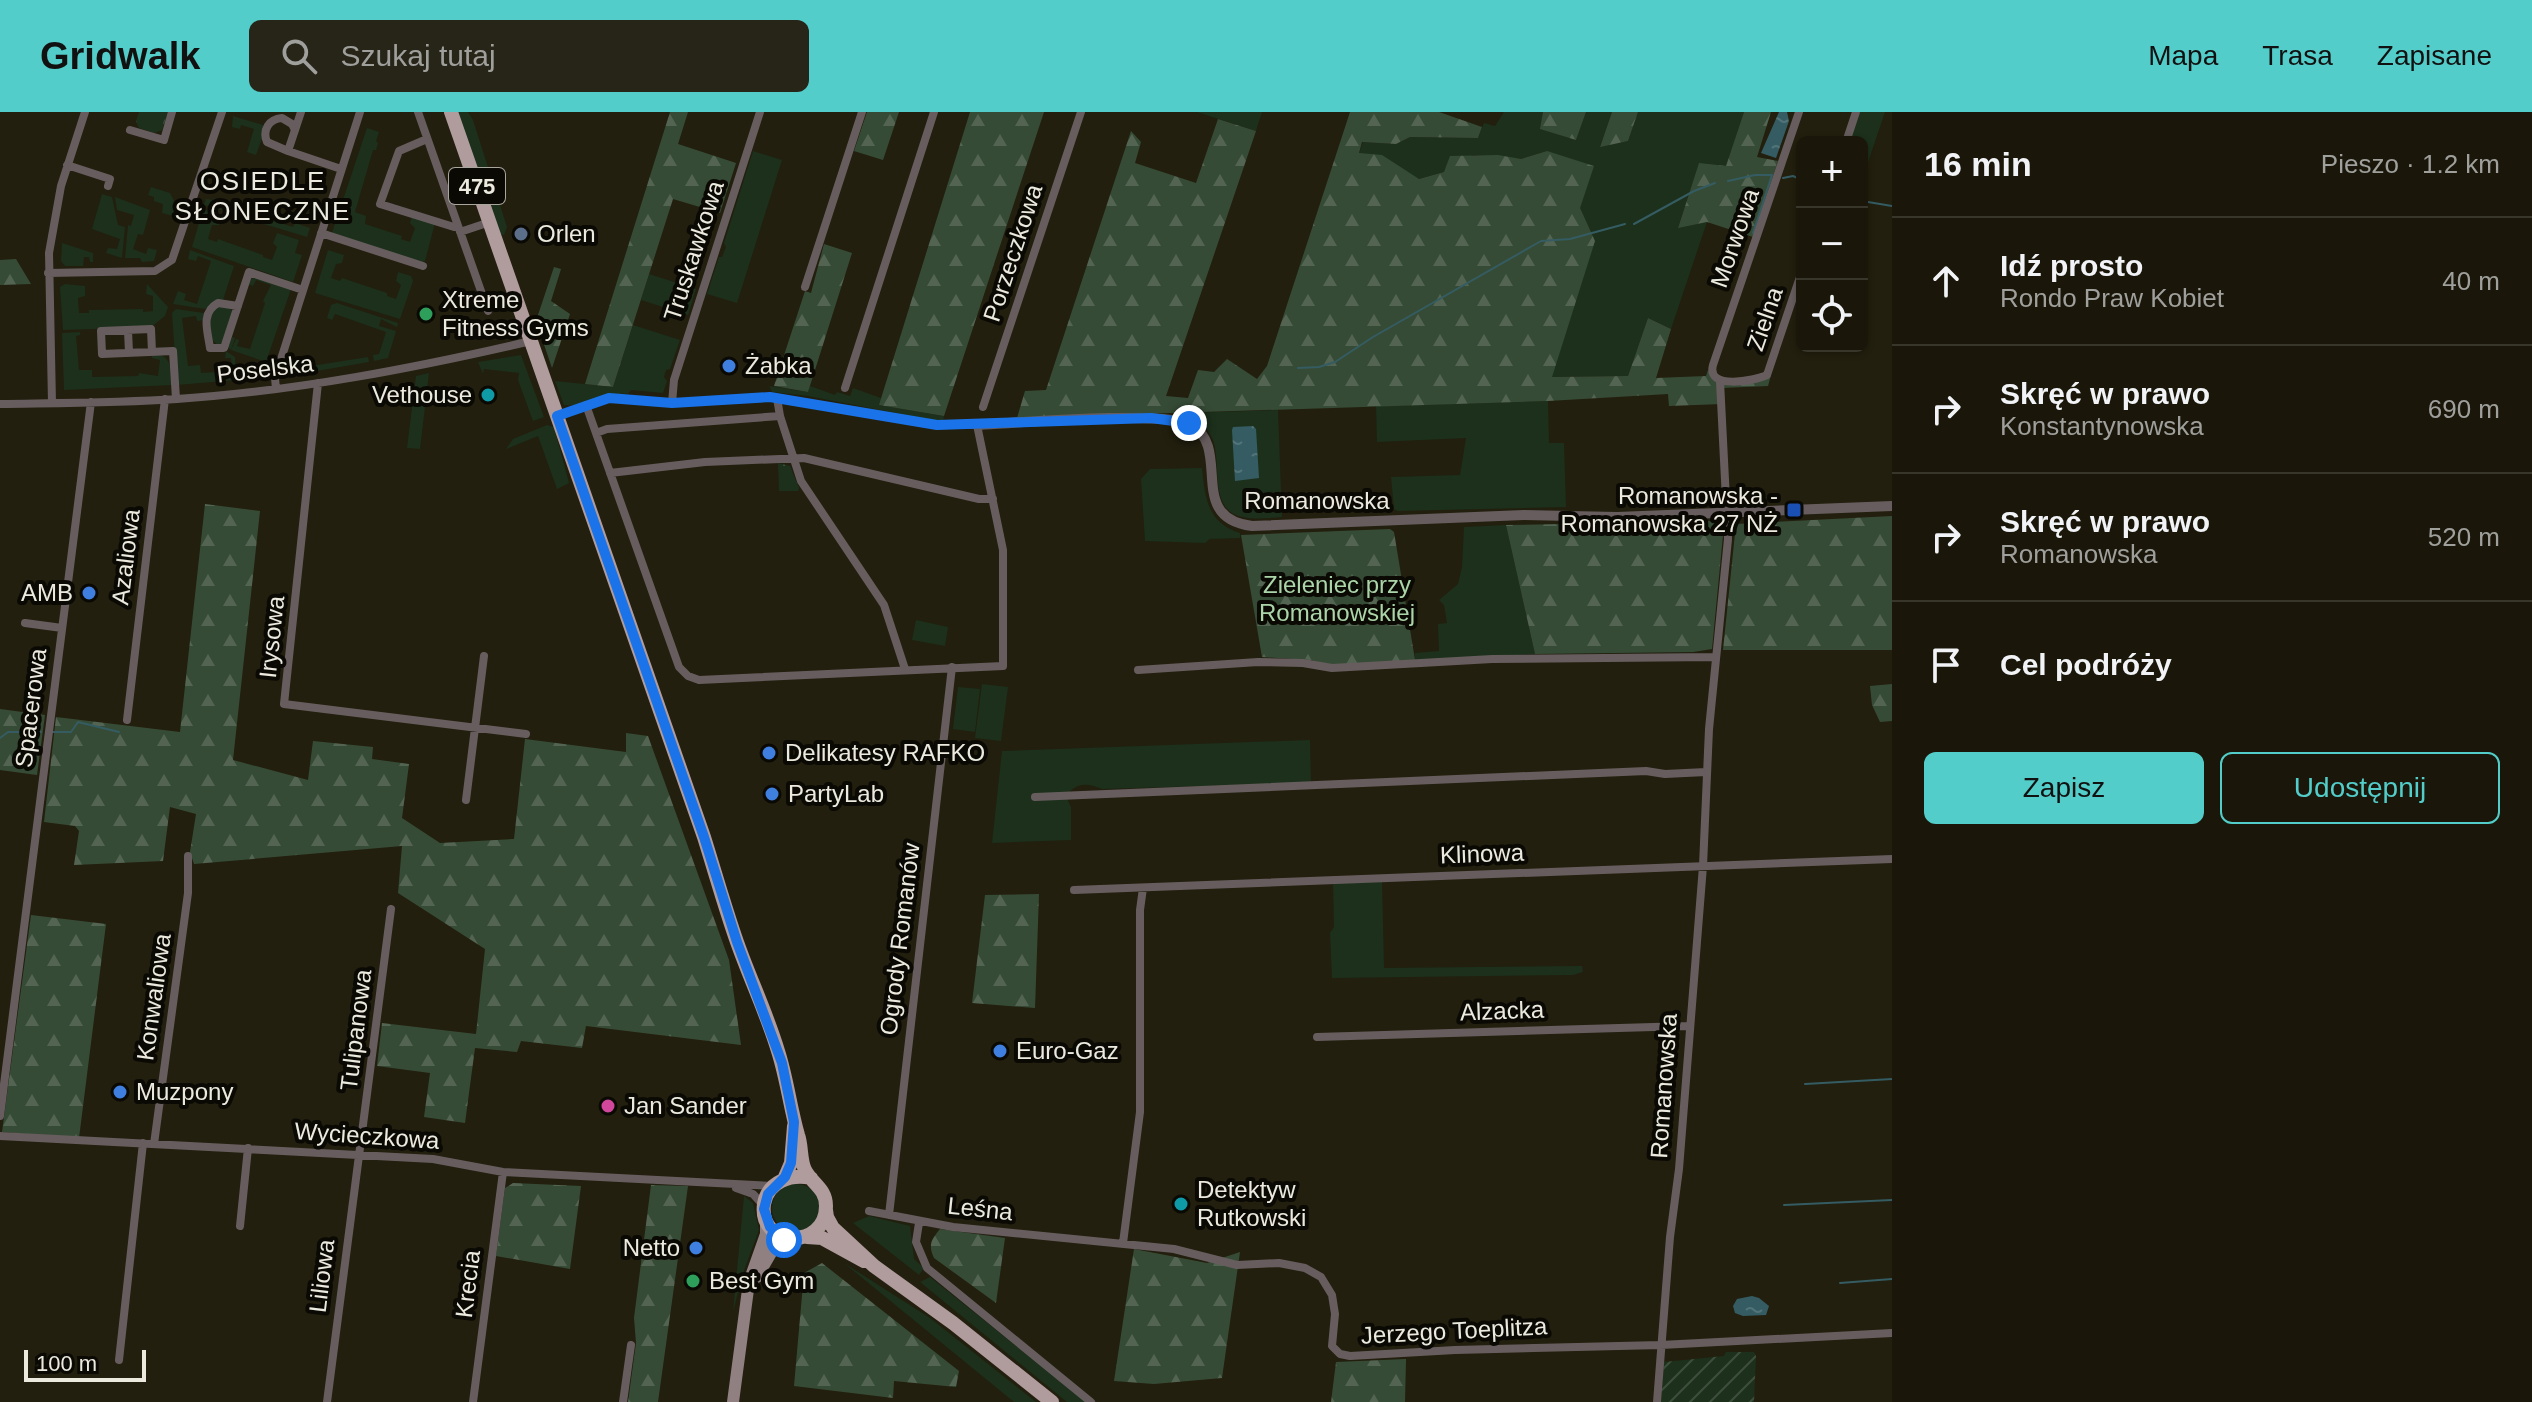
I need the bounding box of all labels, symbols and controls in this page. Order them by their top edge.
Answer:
search box [249,20,809,92]
icon: search [277,34,321,78]
text: Gridwalk [40,35,201,77]
text: Szukaj tutaj [341,39,496,72]
text: Mapa [2148,40,2218,71]
text: Trasa [2262,40,2333,71]
text: Zapisane [2377,40,2492,71]
map controls [1796,136,1868,352]
button: + [1796,136,1868,208]
text: 16 min [1924,145,2032,183]
text: Pieszo · 1.2 km [2321,149,2500,179]
district label: OSIEDLE SŁONECZNE [175,166,351,226]
road number: 475 [449,168,505,204]
street label: Truskawkowa [658,177,729,324]
street label: Porzeczkowa [978,180,1048,325]
street label: Morwowa [1705,184,1764,291]
button: − [1796,208,1868,280]
place label: Orlen [537,220,596,247]
marker: Orlen [512,225,530,243]
text: Idź prosto [2000,249,2143,282]
icon: ahead [1924,259,1968,303]
text: 40 m [2442,266,2500,296]
button: locate [1796,280,1868,352]
street label: Zielna [1741,283,1788,354]
text: Rondo Praw Kobiet [2000,283,2224,313]
place label: Xtreme Fitness Gyms [442,286,589,341]
marker: Xtreme Fitness Gyms [417,305,435,323]
street label: Poselska [215,349,316,388]
place label: Żabka [745,352,812,379]
marker: Żabka [720,357,738,375]
text: Skręć w prawo [2000,377,2210,410]
place label: Vethouse [372,381,472,408]
marker: Vethouse [479,386,497,404]
icon: right [1924,387,1968,431]
text: 690 m [2428,394,2500,424]
route end [1171,405,1207,441]
text: Konstantynowska [2000,411,2204,441]
place label: Romanowska - Romanowska 27 NŻ [1561,482,1778,537]
street label: Romanowska [1244,487,1390,514]
marker: Romanowska - Romanowska 27 NŻ [1785,501,1803,519]
text: Skręć w prawo [2000,505,2210,538]
street label: Azaliowa [106,507,145,606]
icon: right [1924,515,1968,559]
text: 520 m [2428,522,2500,552]
text: Romanowska [2000,539,2158,569]
park label: Zieleniec przy Romanowskiej [1259,571,1415,626]
place label: AMB [21,579,73,606]
marker: AMB [80,584,98,602]
street label: Irysowa [254,594,289,679]
icon: arrive [1924,643,1968,687]
street label: Spacerowa [10,646,51,769]
text: Cel podróży [2000,648,2172,681]
place label: Delikatesy RAFKO [785,739,985,766]
marker: Delikatesy RAFKO [760,744,778,762]
button: Zapisz [1924,752,2204,824]
button: Udostępnij [2220,752,2500,824]
place label: PartyLab [788,780,884,807]
marker: PartyLab [763,785,781,803]
street label: Klinowa [1440,839,1525,868]
street label: Ogrody Romanów [874,841,925,1037]
street label: Konwaliowa [131,931,176,1062]
street label: Tulipanowa [335,967,376,1092]
street label: Alzacka [1460,996,1545,1025]
street label: Romanowska [1645,1012,1682,1159]
place label: Euro-Gaz [1016,1037,1119,1064]
marker: Euro-Gaz [991,1042,1009,1060]
place label: Muzpony [136,1078,233,1105]
marker: Muzpony [111,1083,129,1101]
place label: Jan Sander [624,1092,747,1119]
marker: Jan Sander [599,1097,617,1115]
street label: Wycieczkowa [294,1117,441,1154]
place label: Detektyw Rutkowski [1197,1176,1306,1231]
street label: Leśna [946,1192,1015,1225]
marker: Detektyw Rutkowski [1172,1195,1190,1213]
route start [766,1222,802,1258]
place label: Netto [623,1234,680,1261]
street label: Liliowa [304,1237,339,1314]
marker: Netto [687,1239,705,1257]
street label: Krecia [450,1248,485,1319]
place label: Best Gym [709,1267,814,1294]
marker: Best Gym [684,1272,702,1290]
street label: Jerzego Toeplitza [1360,1312,1548,1349]
scale bar [24,1346,146,1382]
text: 100 m [36,1351,97,1376]

